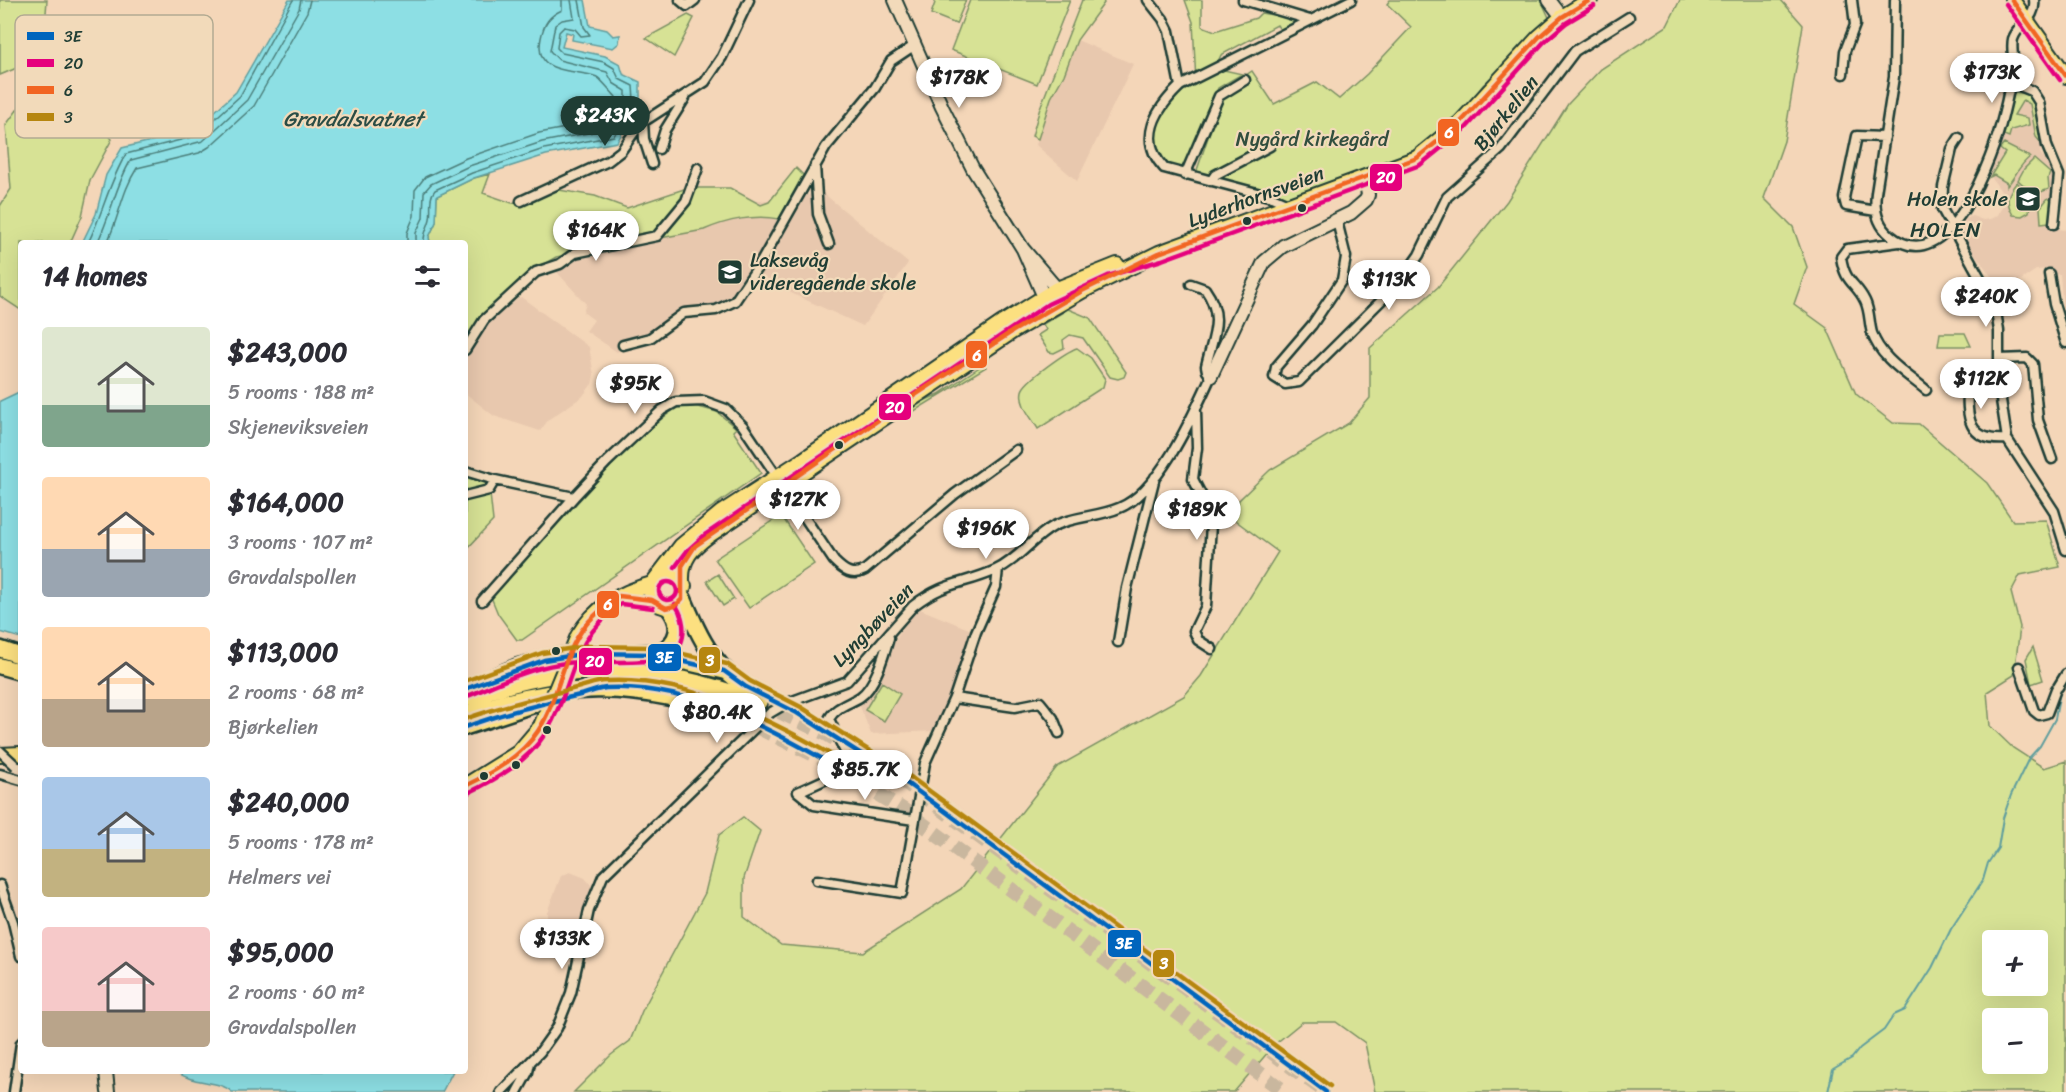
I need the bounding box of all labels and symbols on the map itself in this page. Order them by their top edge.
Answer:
legend [15,15,213,138]
text: 3E [64,22,83,51]
text: 20 [64,49,83,78]
pin: $173K [1950,53,2034,104]
pin: $178K [917,58,1001,109]
street label: Bjørkelien [1464,67,1548,159]
text: 6 [64,76,73,105]
pin: $243K [563,96,647,147]
water label: Gravdalsvatnet [283,100,426,138]
text: 3 [64,103,73,132]
line badge: 6 [1437,118,1460,147]
text: 6 [1443,118,1454,147]
park label: Nygård kirkegård [1236,122,1390,157]
street label: Lyderhornsveien [1183,156,1329,238]
line badge: 20 [1369,163,1403,192]
text: 20 [1375,163,1396,192]
place label: Holen skole [1907,182,2008,217]
school or university icon: Holen skole [2013,184,2043,214]
unlabelled marker [1296,202,1308,214]
pin: $164K [554,211,638,262]
district label: HOLEN [1910,211,1982,249]
unlabelled marker [1241,215,1253,227]
place label: Laksevåg videregående skole [750,243,916,301]
school or university icon: Laksevåg videregående skole [715,257,745,287]
pin: $113K [1347,260,1431,311]
pin: $240K [1944,277,2028,328]
line badge: 6 [965,340,988,369]
text: 6 [971,341,982,370]
pin: $112K [1939,359,2023,410]
pin: $95K [599,364,671,415]
line badge: 20 [878,393,912,421]
text: 20 [884,393,905,422]
unlabelled marker [833,439,845,451]
pin: $127K [756,480,840,531]
pin: $189K [1155,490,1239,541]
pin: $196K [944,509,1028,560]
street label: Lyngbøveien [823,574,923,676]
line badge: 6 [596,590,620,619]
text: 6 [602,590,613,619]
line badge: 3E [647,643,682,672]
text: 3E [654,643,674,672]
unlabelled marker [550,645,562,657]
line badge: 3 [698,646,721,674]
text: 3 [705,646,715,675]
line badge: 20 [578,647,613,676]
text: 20 [584,647,605,676]
pin: $80.4K [668,693,766,744]
unlabelled marker [541,724,553,736]
pin: $85.7K [816,750,914,801]
unlabelled marker [510,759,522,771]
unlabelled marker [478,770,490,782]
pin: $133K [520,919,604,970]
line badge: 3E [1107,929,1142,958]
text: 3E [1114,929,1134,958]
line badge: 3 [1152,949,1175,978]
text: 3 [1159,949,1169,978]

